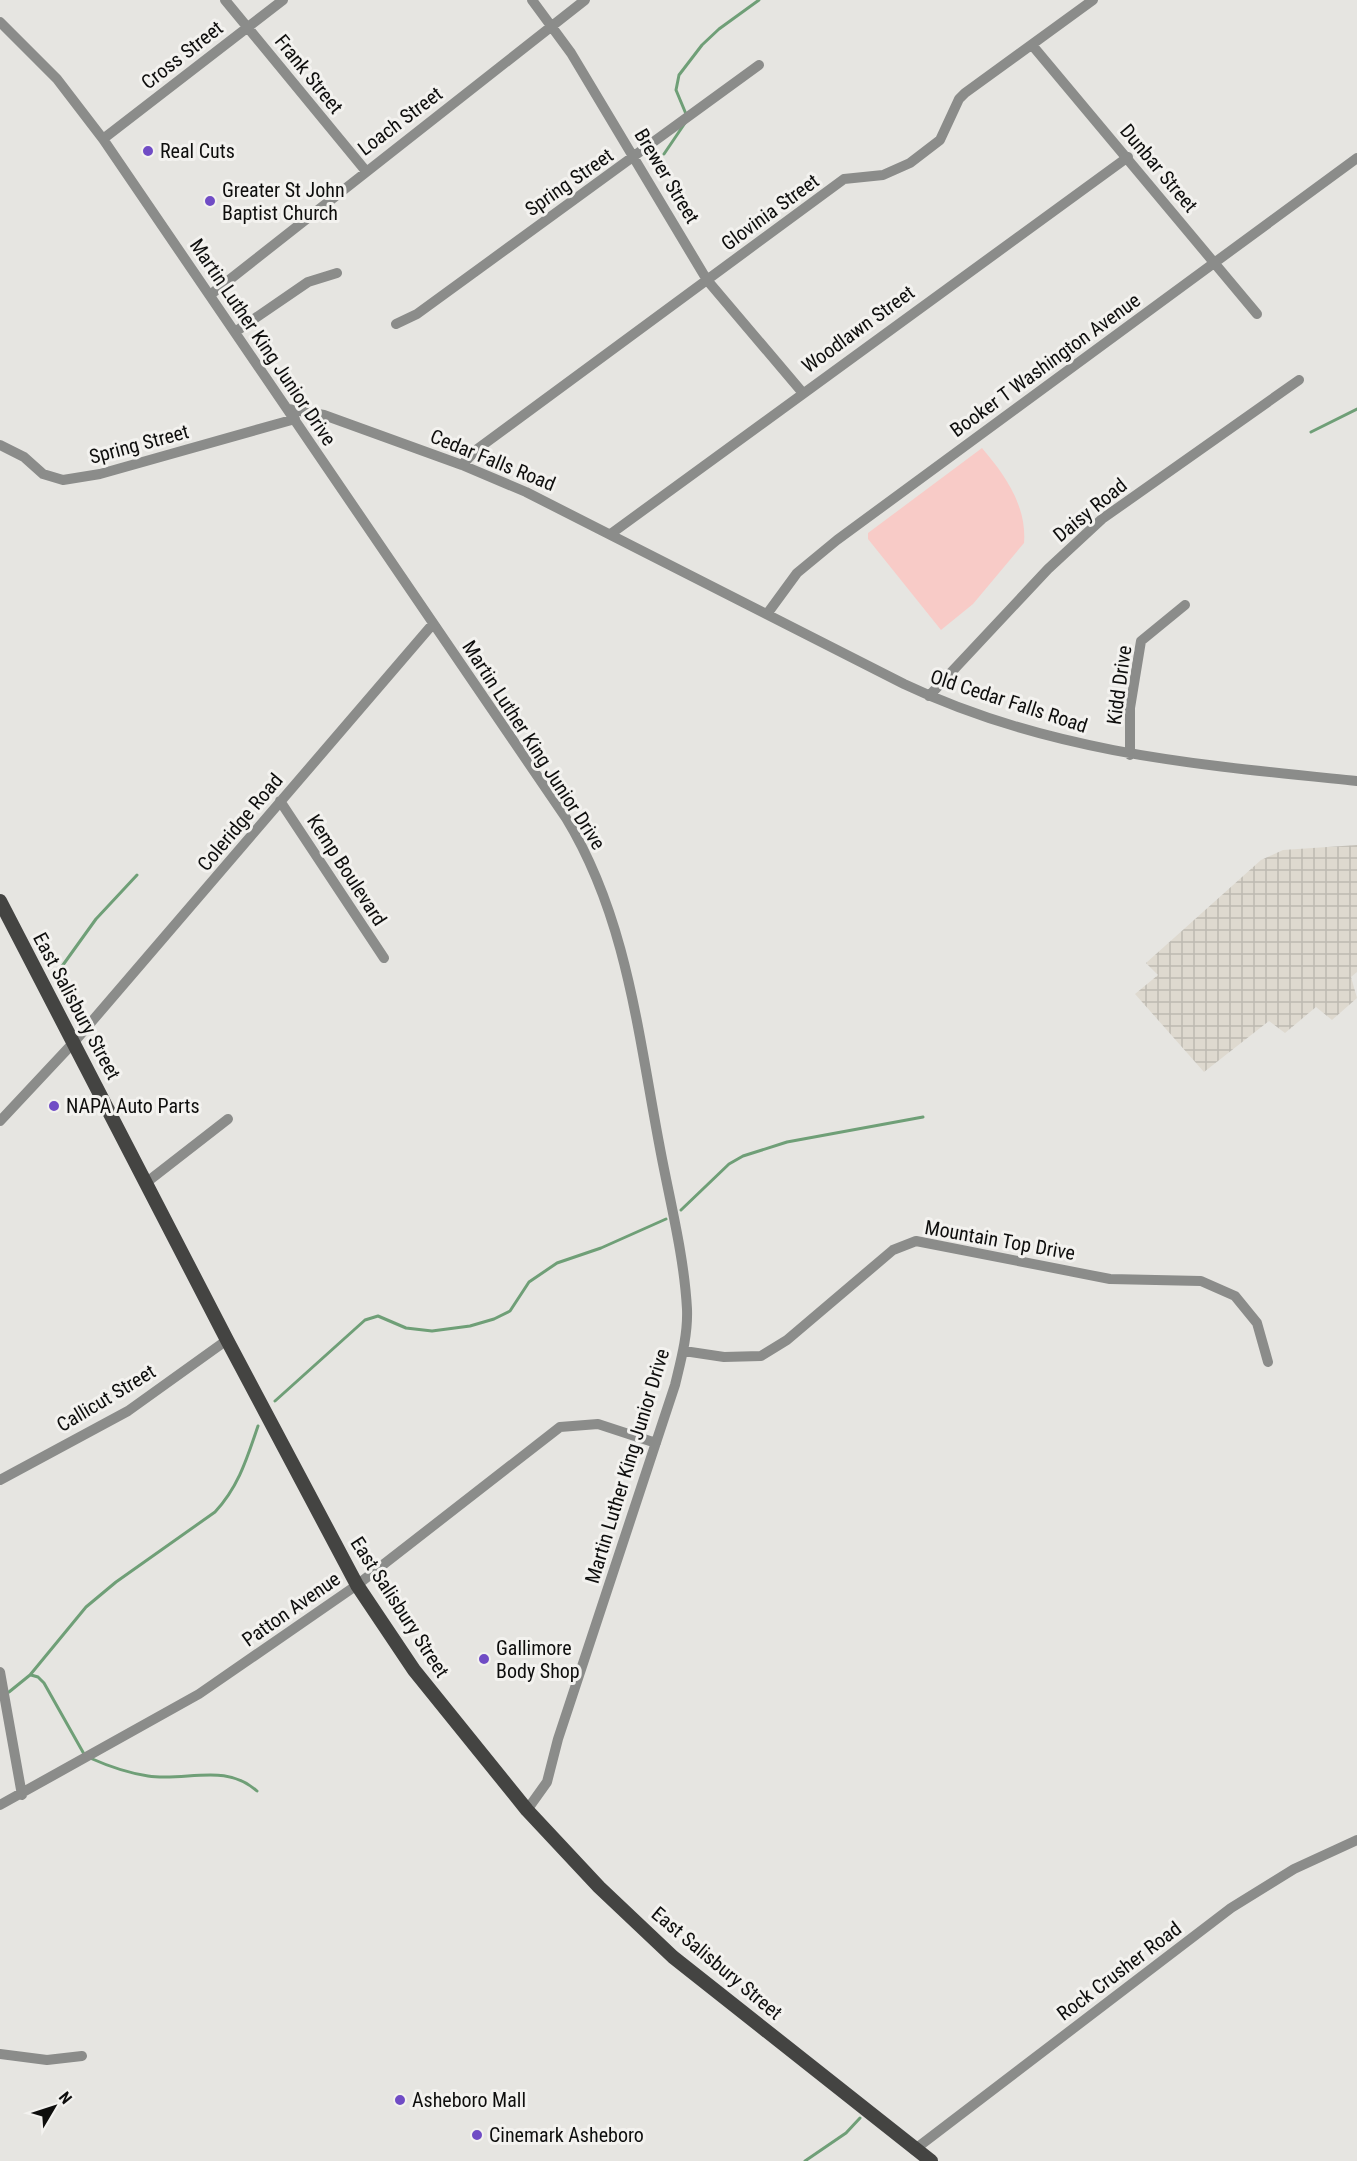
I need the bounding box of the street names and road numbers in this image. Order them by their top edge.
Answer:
street label: Cross Street [136,16,228,94]
street label: Frank Street [270,30,348,118]
street label: Loach Street [353,81,447,161]
street label: Dunbar Street [1115,119,1203,217]
street label: Brewer Street [629,124,705,228]
street label: Spring Street [520,143,618,221]
street label: Glovinia Street [717,169,824,255]
street label: Martin Luther King Junior Drive [185,234,341,450]
street label: Woodlawn Street [797,280,919,378]
street label: Booker T Washington Avenue [945,288,1145,442]
street label: Spring Street [87,419,191,469]
street label: Cedar Falls Road [427,424,559,496]
street label: Daisy Road [1048,473,1132,547]
street label: Martin Luther King Junior Drive [457,636,611,854]
street label: Kidd Drive [1102,644,1136,726]
street label: Old Cedar Falls Road [927,664,1091,738]
street label: Coleridge Road [192,768,288,876]
street label: Kemp Boulevard [302,810,392,930]
street label: East Salisbury Street [28,928,126,1084]
street label: Mountain Top Drive [923,1215,1077,1265]
street label: Martin Luther King Junior Drive [580,1346,674,1586]
street label: Callicut Street [52,1359,160,1437]
street label: East Salisbury Street [346,1532,454,1682]
street label: Patton Avenue [237,1566,345,1652]
street label: East Salisbury Street [647,1901,787,2025]
street label: Rock Crusher Road [1052,1916,1186,2026]

